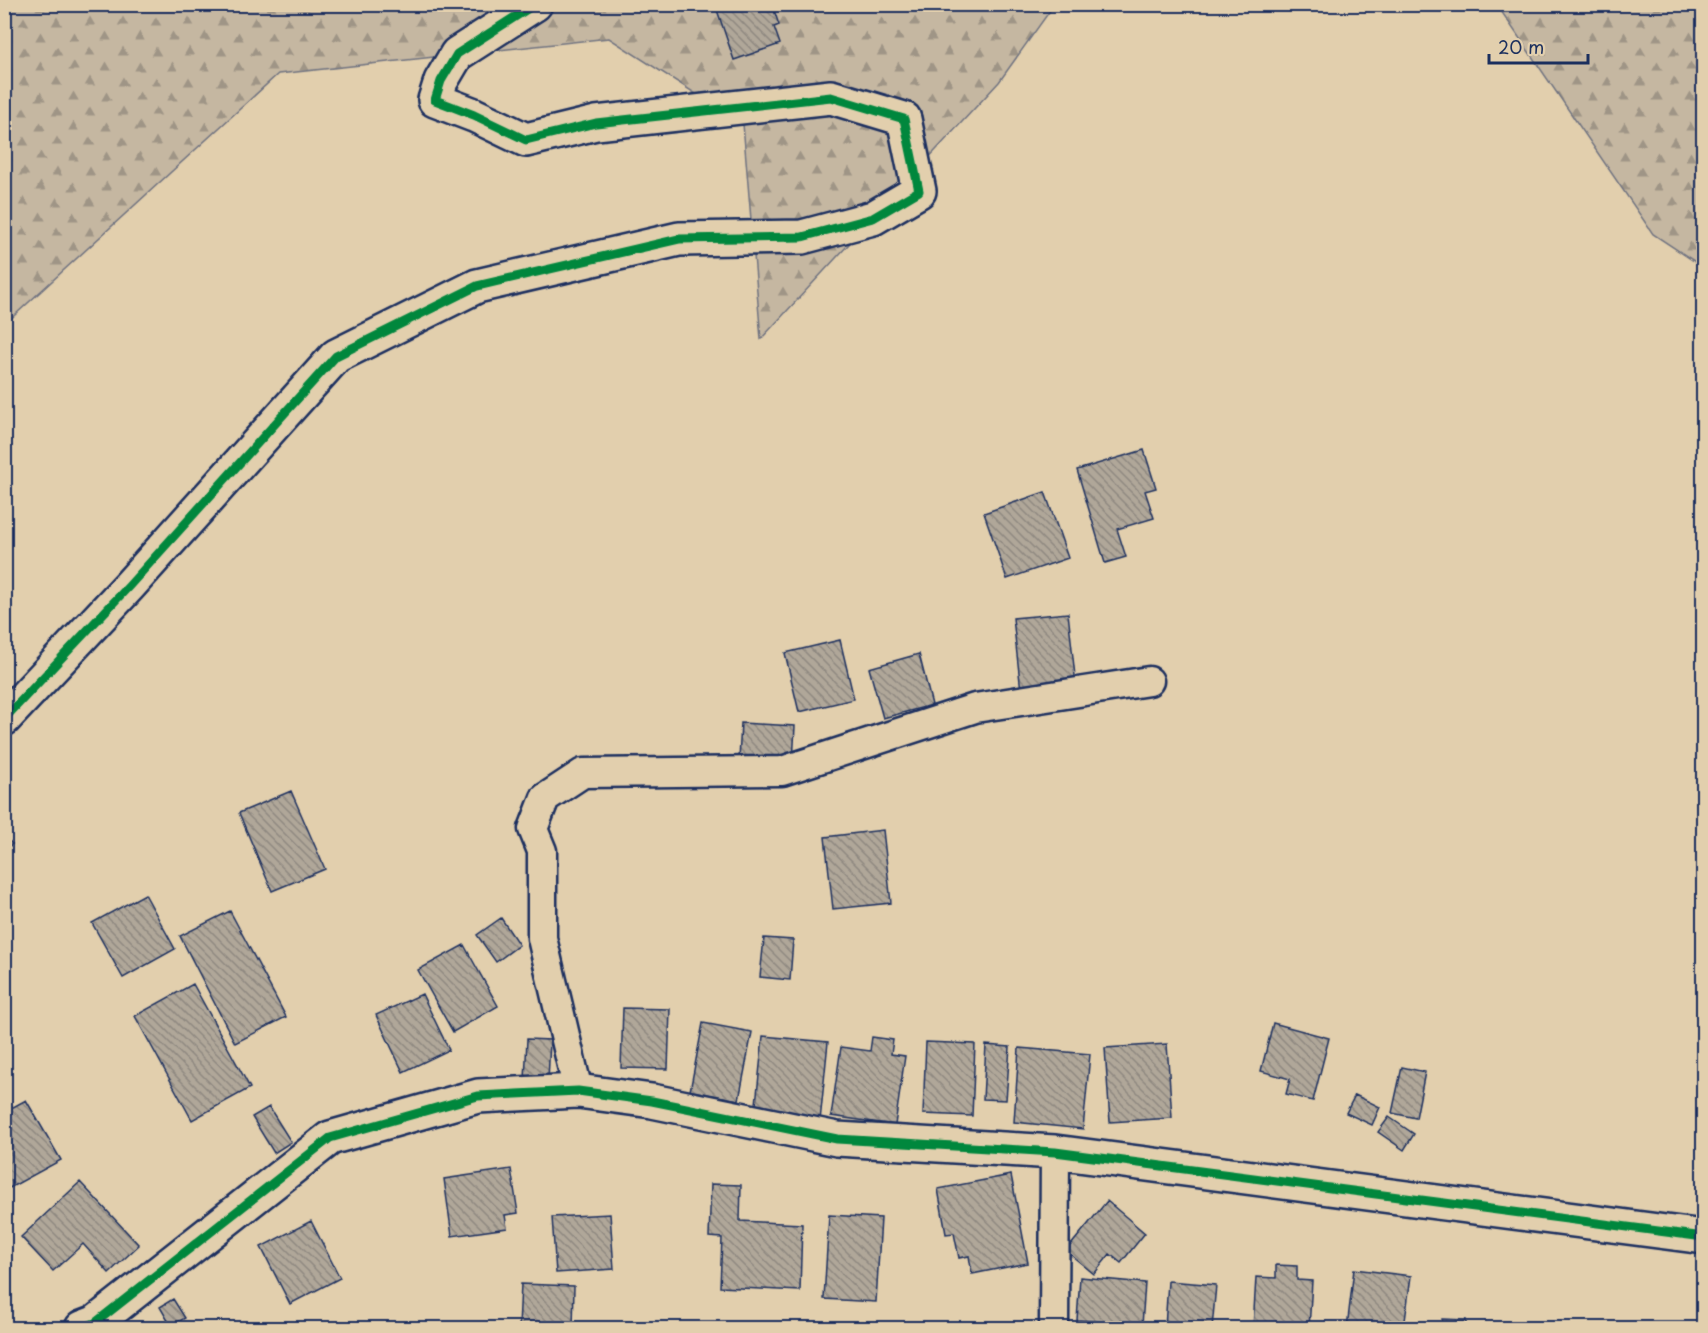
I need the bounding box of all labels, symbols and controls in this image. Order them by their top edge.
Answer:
scale bar [1489,27,1588,65]
text: 20 m [1498,33,1544,60]

